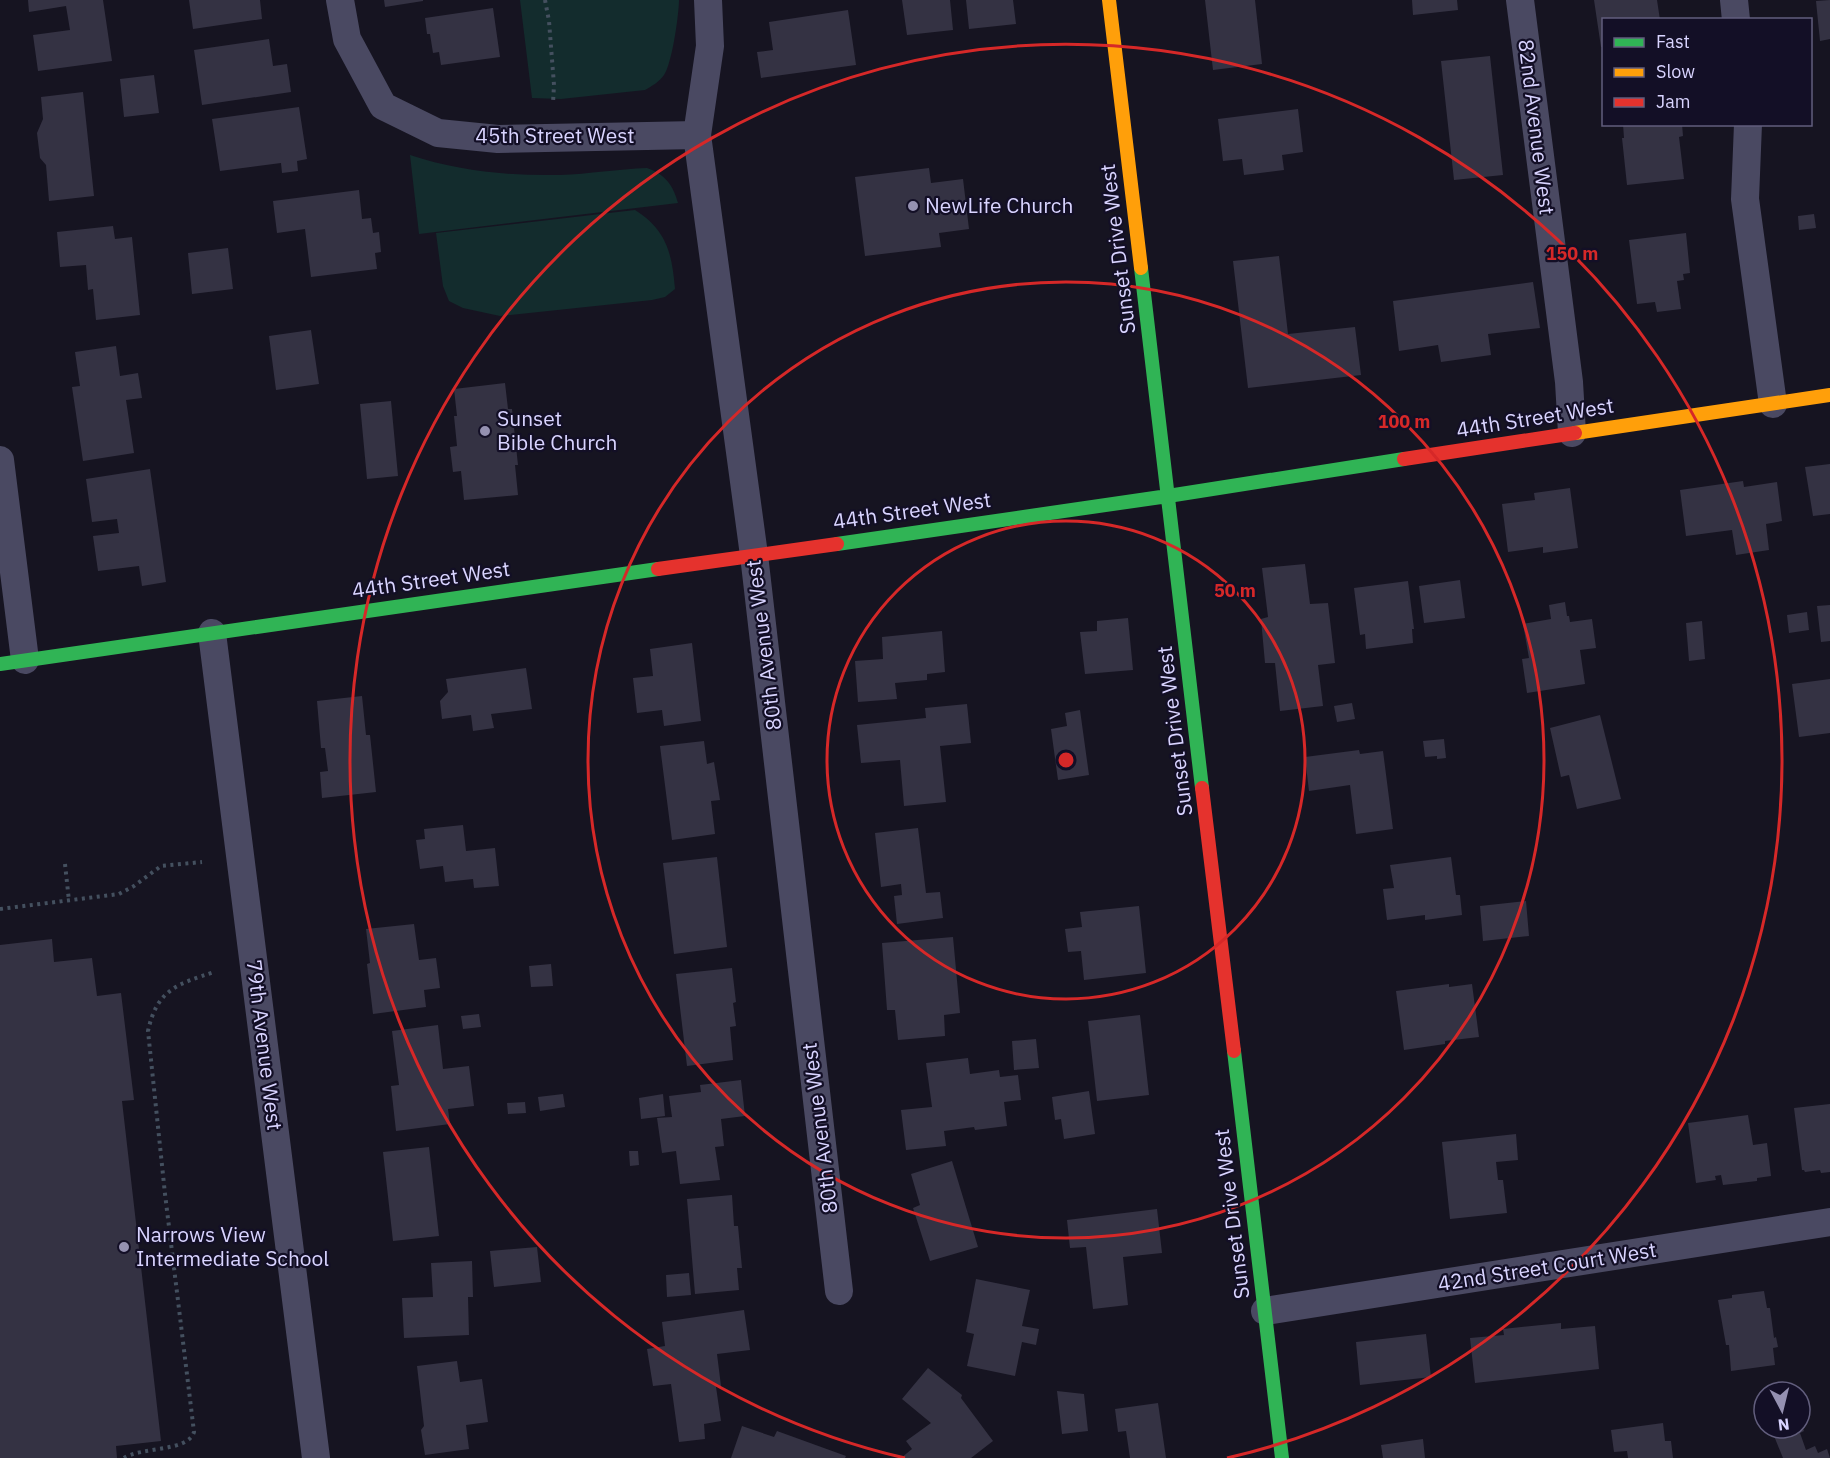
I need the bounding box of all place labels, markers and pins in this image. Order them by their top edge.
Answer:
place label: NewLife Church [925,191,1073,219]
marker: NewLife Church [906,199,920,213]
place label: Sunset Bible Church [497,404,617,456]
marker: Sunset Bible Church [478,424,492,438]
centre of rings [1056,750,1076,770]
place label: Narrows View Intermediate School [136,1220,329,1272]
marker: Narrows View Intermediate School [117,1240,131,1254]

